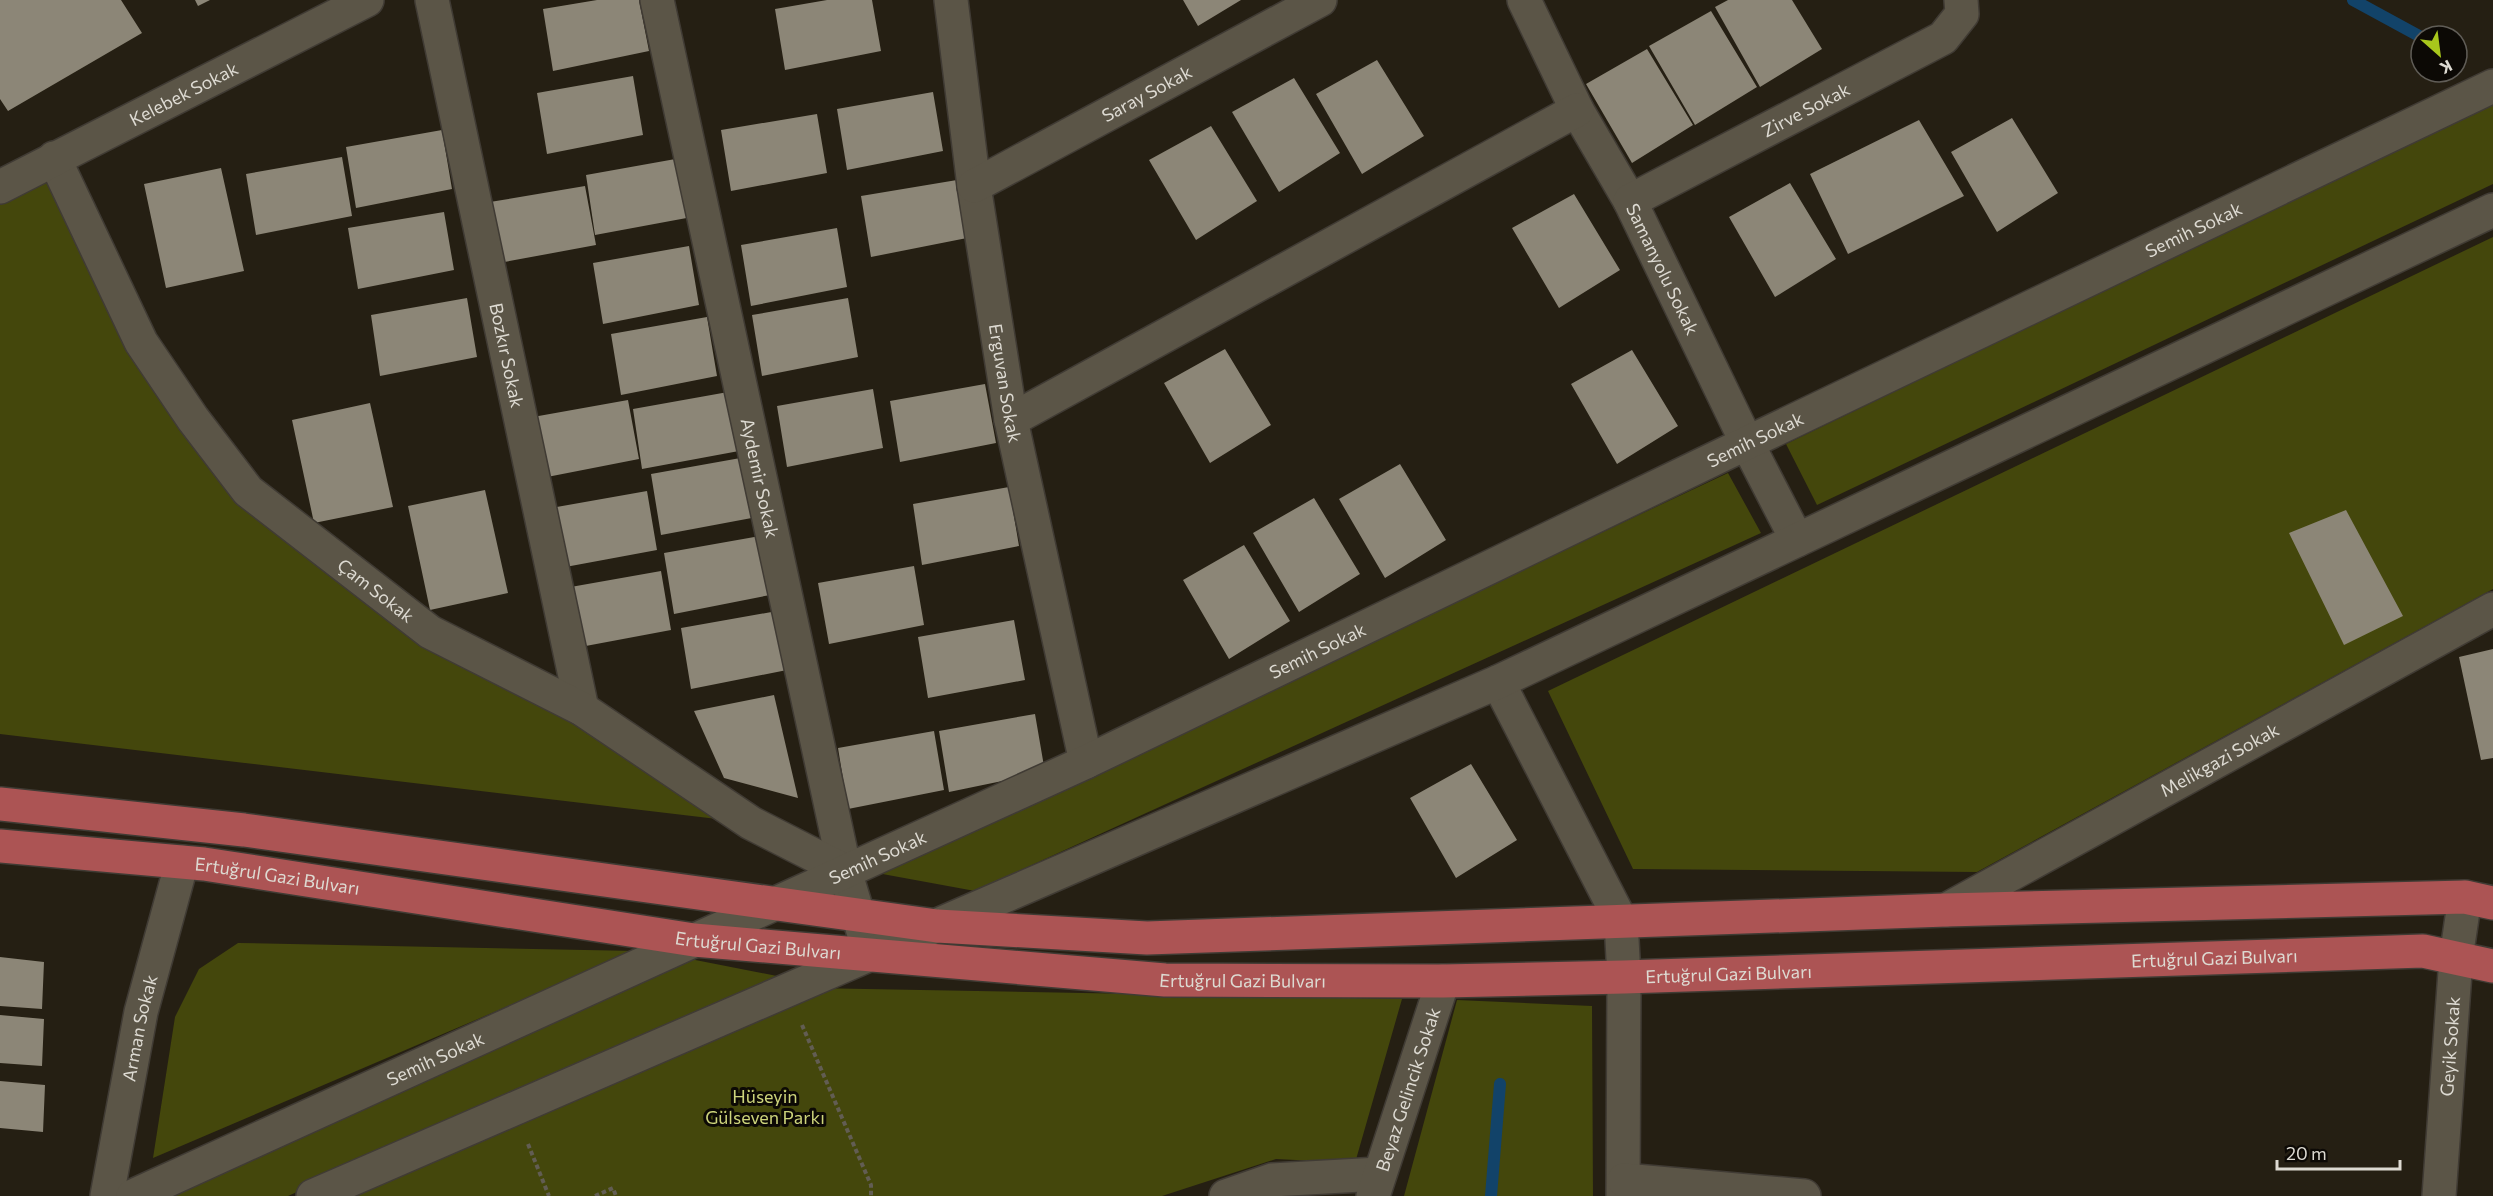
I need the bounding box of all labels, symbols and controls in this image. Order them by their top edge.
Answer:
north arrow [2409,24,2469,84]
street label: Kelebek Sokak [126,57,242,130]
text: K [2437,57,2456,79]
street label: Saray Sokak [1098,60,1196,126]
street label: Zirve Sokak [1758,77,1854,141]
street label: Semih Sokak [2142,197,2245,262]
street label: Samanyolu Sokak [1622,200,1704,339]
street label: Bozkır Sokak [485,301,529,410]
street label: Erguvan Sokak [985,322,1027,445]
street label: Semih Sokak [1703,407,1807,472]
street label: Aydemir Sokak [737,416,784,540]
street label: Çam Sokak [333,554,419,627]
street label: Semih Sokak [1265,618,1369,683]
street label: Melikgazi Sokak [2156,718,2283,801]
street label: Semih Sokak [825,825,930,889]
street label: Ertuğrul Gazi Bulvarı [194,852,361,899]
street label: Ertuğrul Gazi Bulvarı [674,926,842,963]
street label: Ertuğrul Gazi Bulvarı [2131,944,2298,971]
street label: Ertuğrul Gazi Bulvarı [1645,960,1812,987]
street label: Ertuğrul Gazi Bulvarı [1158,969,1326,992]
street label: Arman Sokak [117,972,162,1083]
street label: Geyik Sokak [2435,996,2464,1097]
street label: Beyaz Gelincik Sokak [1371,1004,1445,1174]
street label: Semih Sokak [383,1027,487,1090]
park label: Hüseyin Gülseven Parkı [705,1085,825,1128]
scale bar [2277,1133,2400,1171]
text: 20 m [2286,1142,2327,1164]

